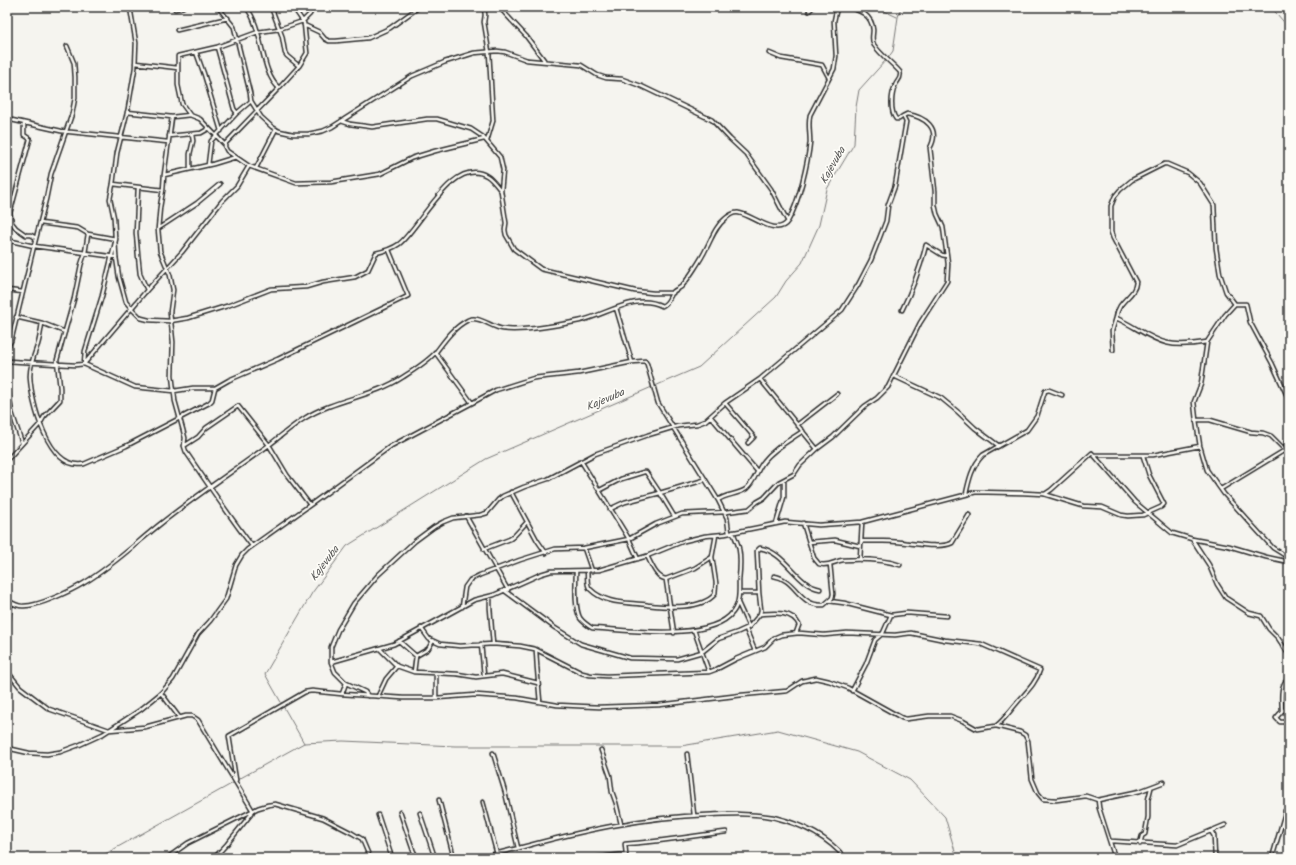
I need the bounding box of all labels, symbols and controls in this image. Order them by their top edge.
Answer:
water label: Kajevuba [815,143,851,187]
water label: Kajevuba [583,383,628,416]
water label: Kajevuba [305,541,345,585]

